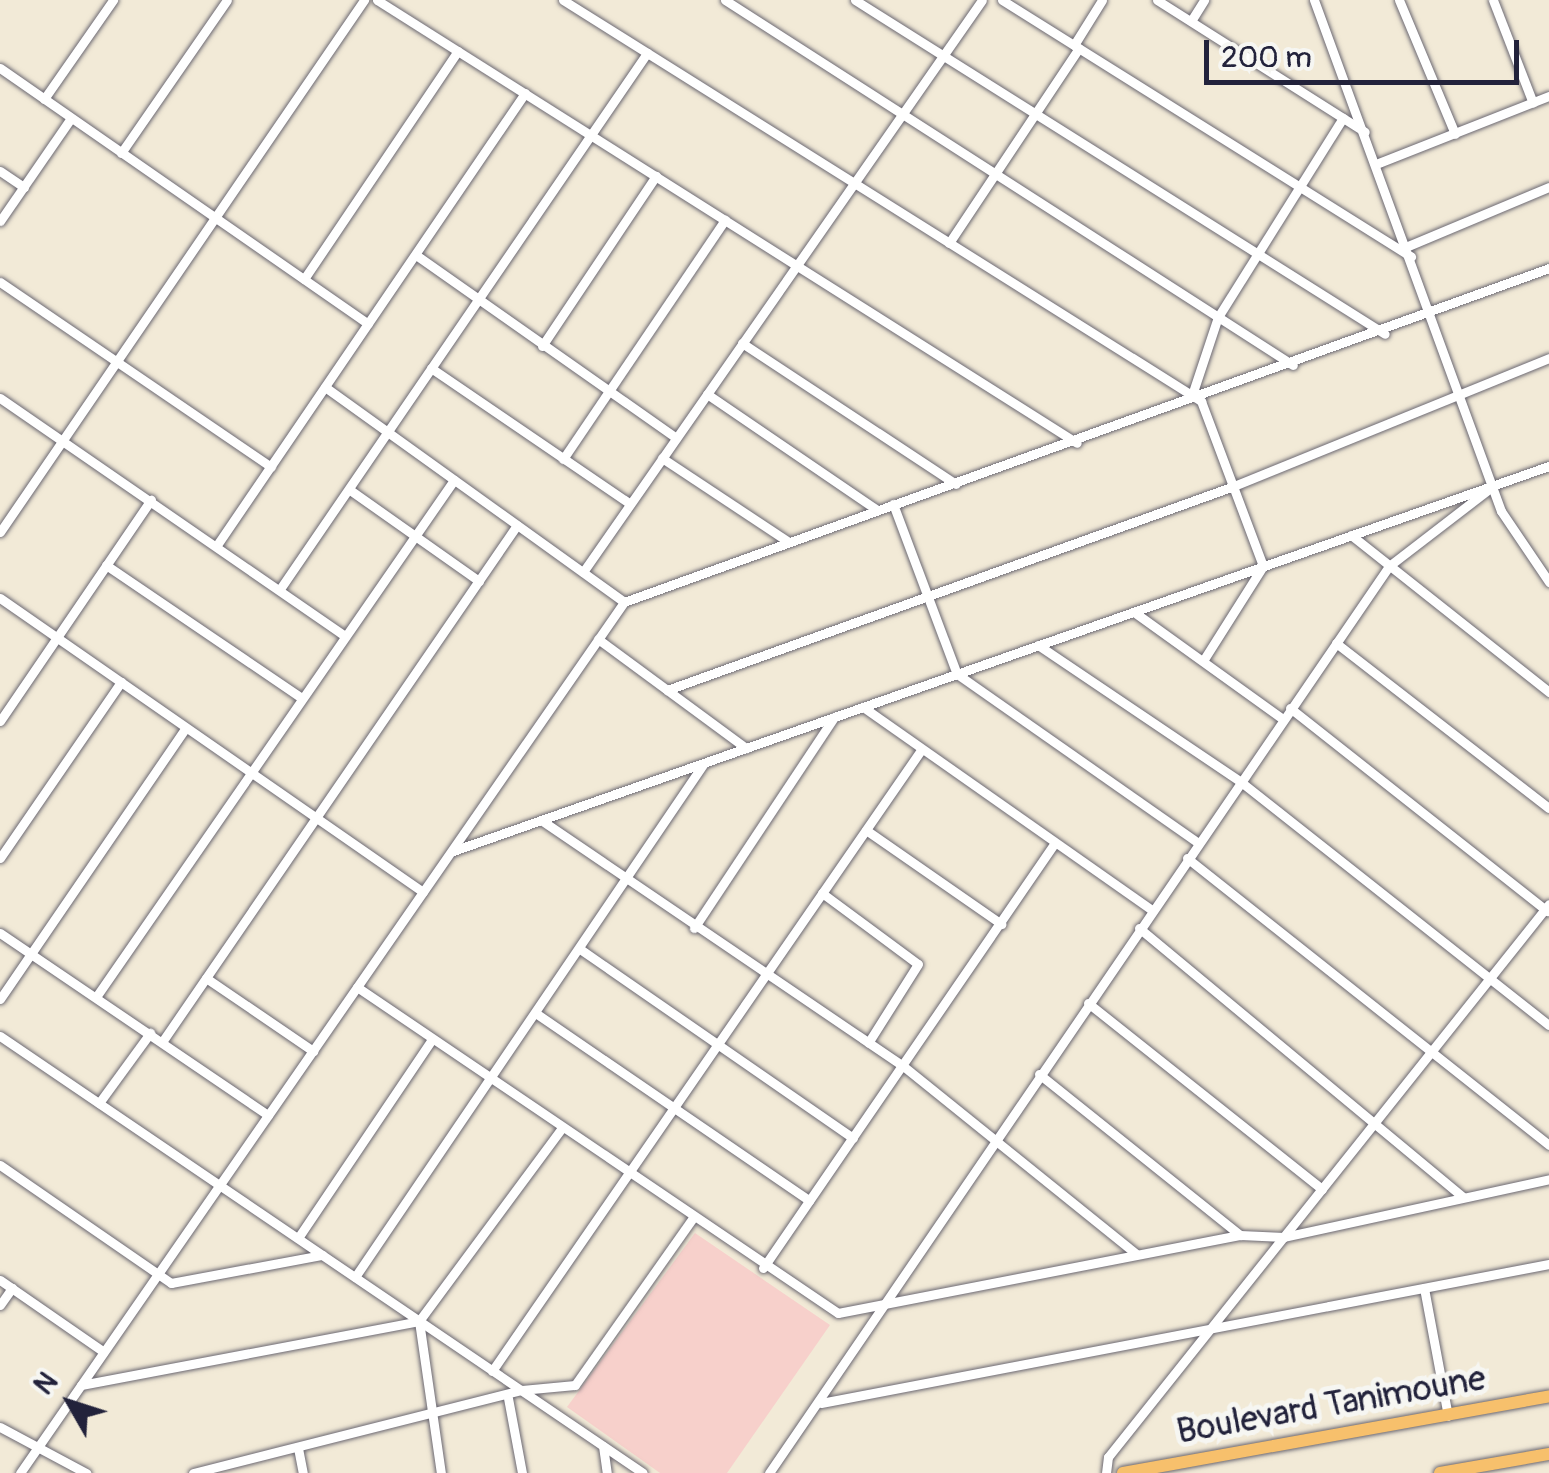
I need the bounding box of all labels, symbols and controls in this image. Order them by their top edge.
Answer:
scale bar [1209,20,1524,82]
text: 200 m [1221,39,1312,76]
north arrow [20,1353,120,1453]
street label: Boulevard Tanimoune [1173,1357,1489,1453]
text: N [27,1365,66,1402]

